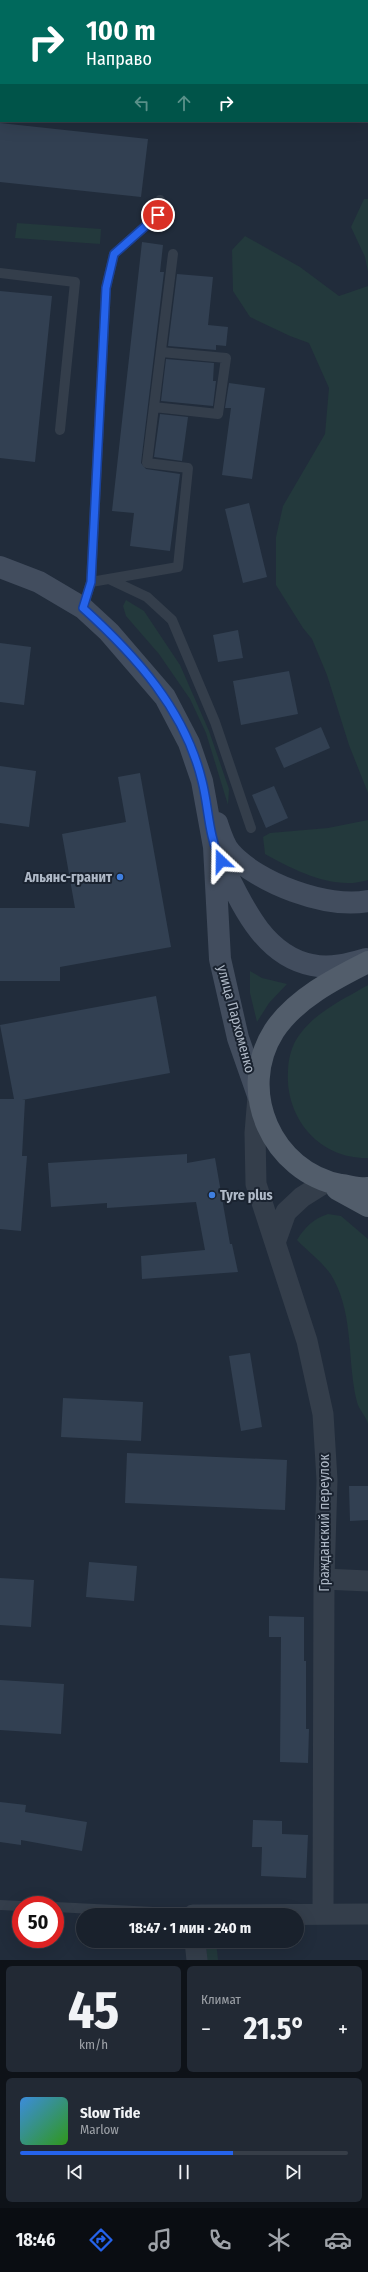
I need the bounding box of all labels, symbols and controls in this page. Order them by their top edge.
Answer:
text: 100 m [86,14,156,47]
icon: right [20,16,72,68]
text: Направо [86,48,152,70]
icon: left [131,92,153,114]
icon: ahead [173,92,195,114]
icon: right [215,92,237,114]
pin [141,198,175,232]
icon: arrive [147,204,169,226]
position arrow [200,840,242,882]
place label: Альянс-гранит [23,869,113,886]
marker: Альянс-гранит [115,872,125,882]
street label: улица Пархоменко [213,963,259,1075]
place label: Tyre plus [220,1187,273,1204]
marker: Tyre plus [207,1190,217,1200]
street label: Гражданский переулок [316,1454,333,1592]
speed limit sign: 50 [12,1896,64,1948]
text: 18:47 · 1 мин · 240 m [129,1919,251,1937]
text: 45 [68,1979,119,2042]
text: Климат [201,1992,241,2007]
text: 21.5° [244,2011,305,2047]
text: − [201,2016,211,2043]
text: + [338,2016,348,2043]
text: km/h [79,2037,108,2052]
text: Slow Tide [80,2104,140,2122]
text: Marlow [80,2122,119,2137]
icon: previous [64,2161,86,2183]
icon: pause [173,2161,195,2183]
icon: next [282,2161,304,2183]
icon: directions [87,2226,115,2254]
icon: music [146,2226,174,2254]
icon: phone [206,2226,234,2254]
icon: climate [265,2226,293,2254]
icon: car [324,2226,352,2254]
text: 18:46 [16,2229,56,2251]

